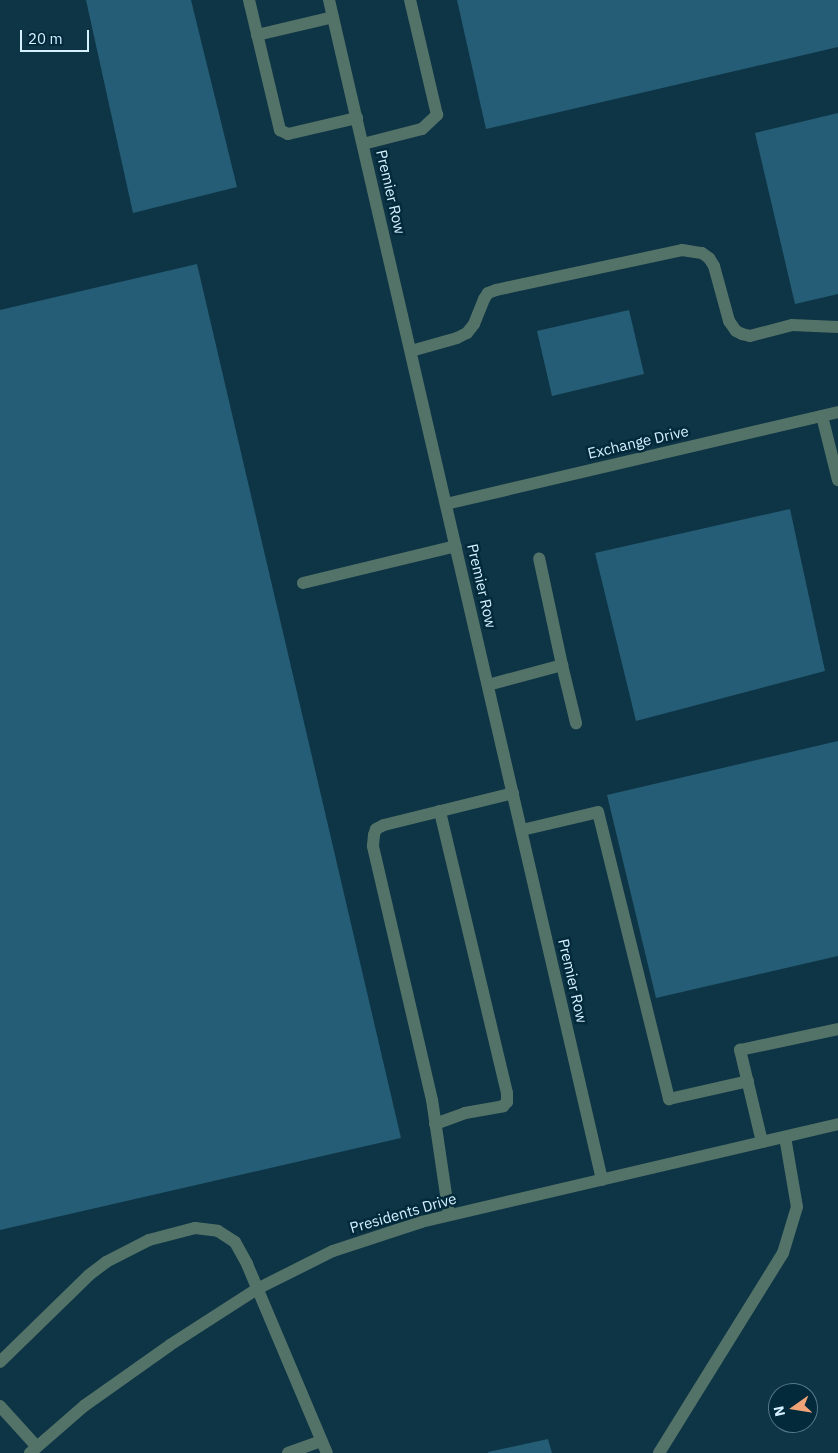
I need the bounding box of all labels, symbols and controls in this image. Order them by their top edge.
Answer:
scale bar [22,20,91,52]
text: 20 m [28,29,63,48]
street label: Premier Row [373,148,409,236]
street label: Exchange Drive [586,422,690,462]
street label: Premier Row [464,542,500,630]
street label: Premier Row [555,937,591,1025]
street label: Presidents Drive [348,1189,458,1237]
north arrow [768,1383,818,1433]
text: N [769,1404,789,1418]

